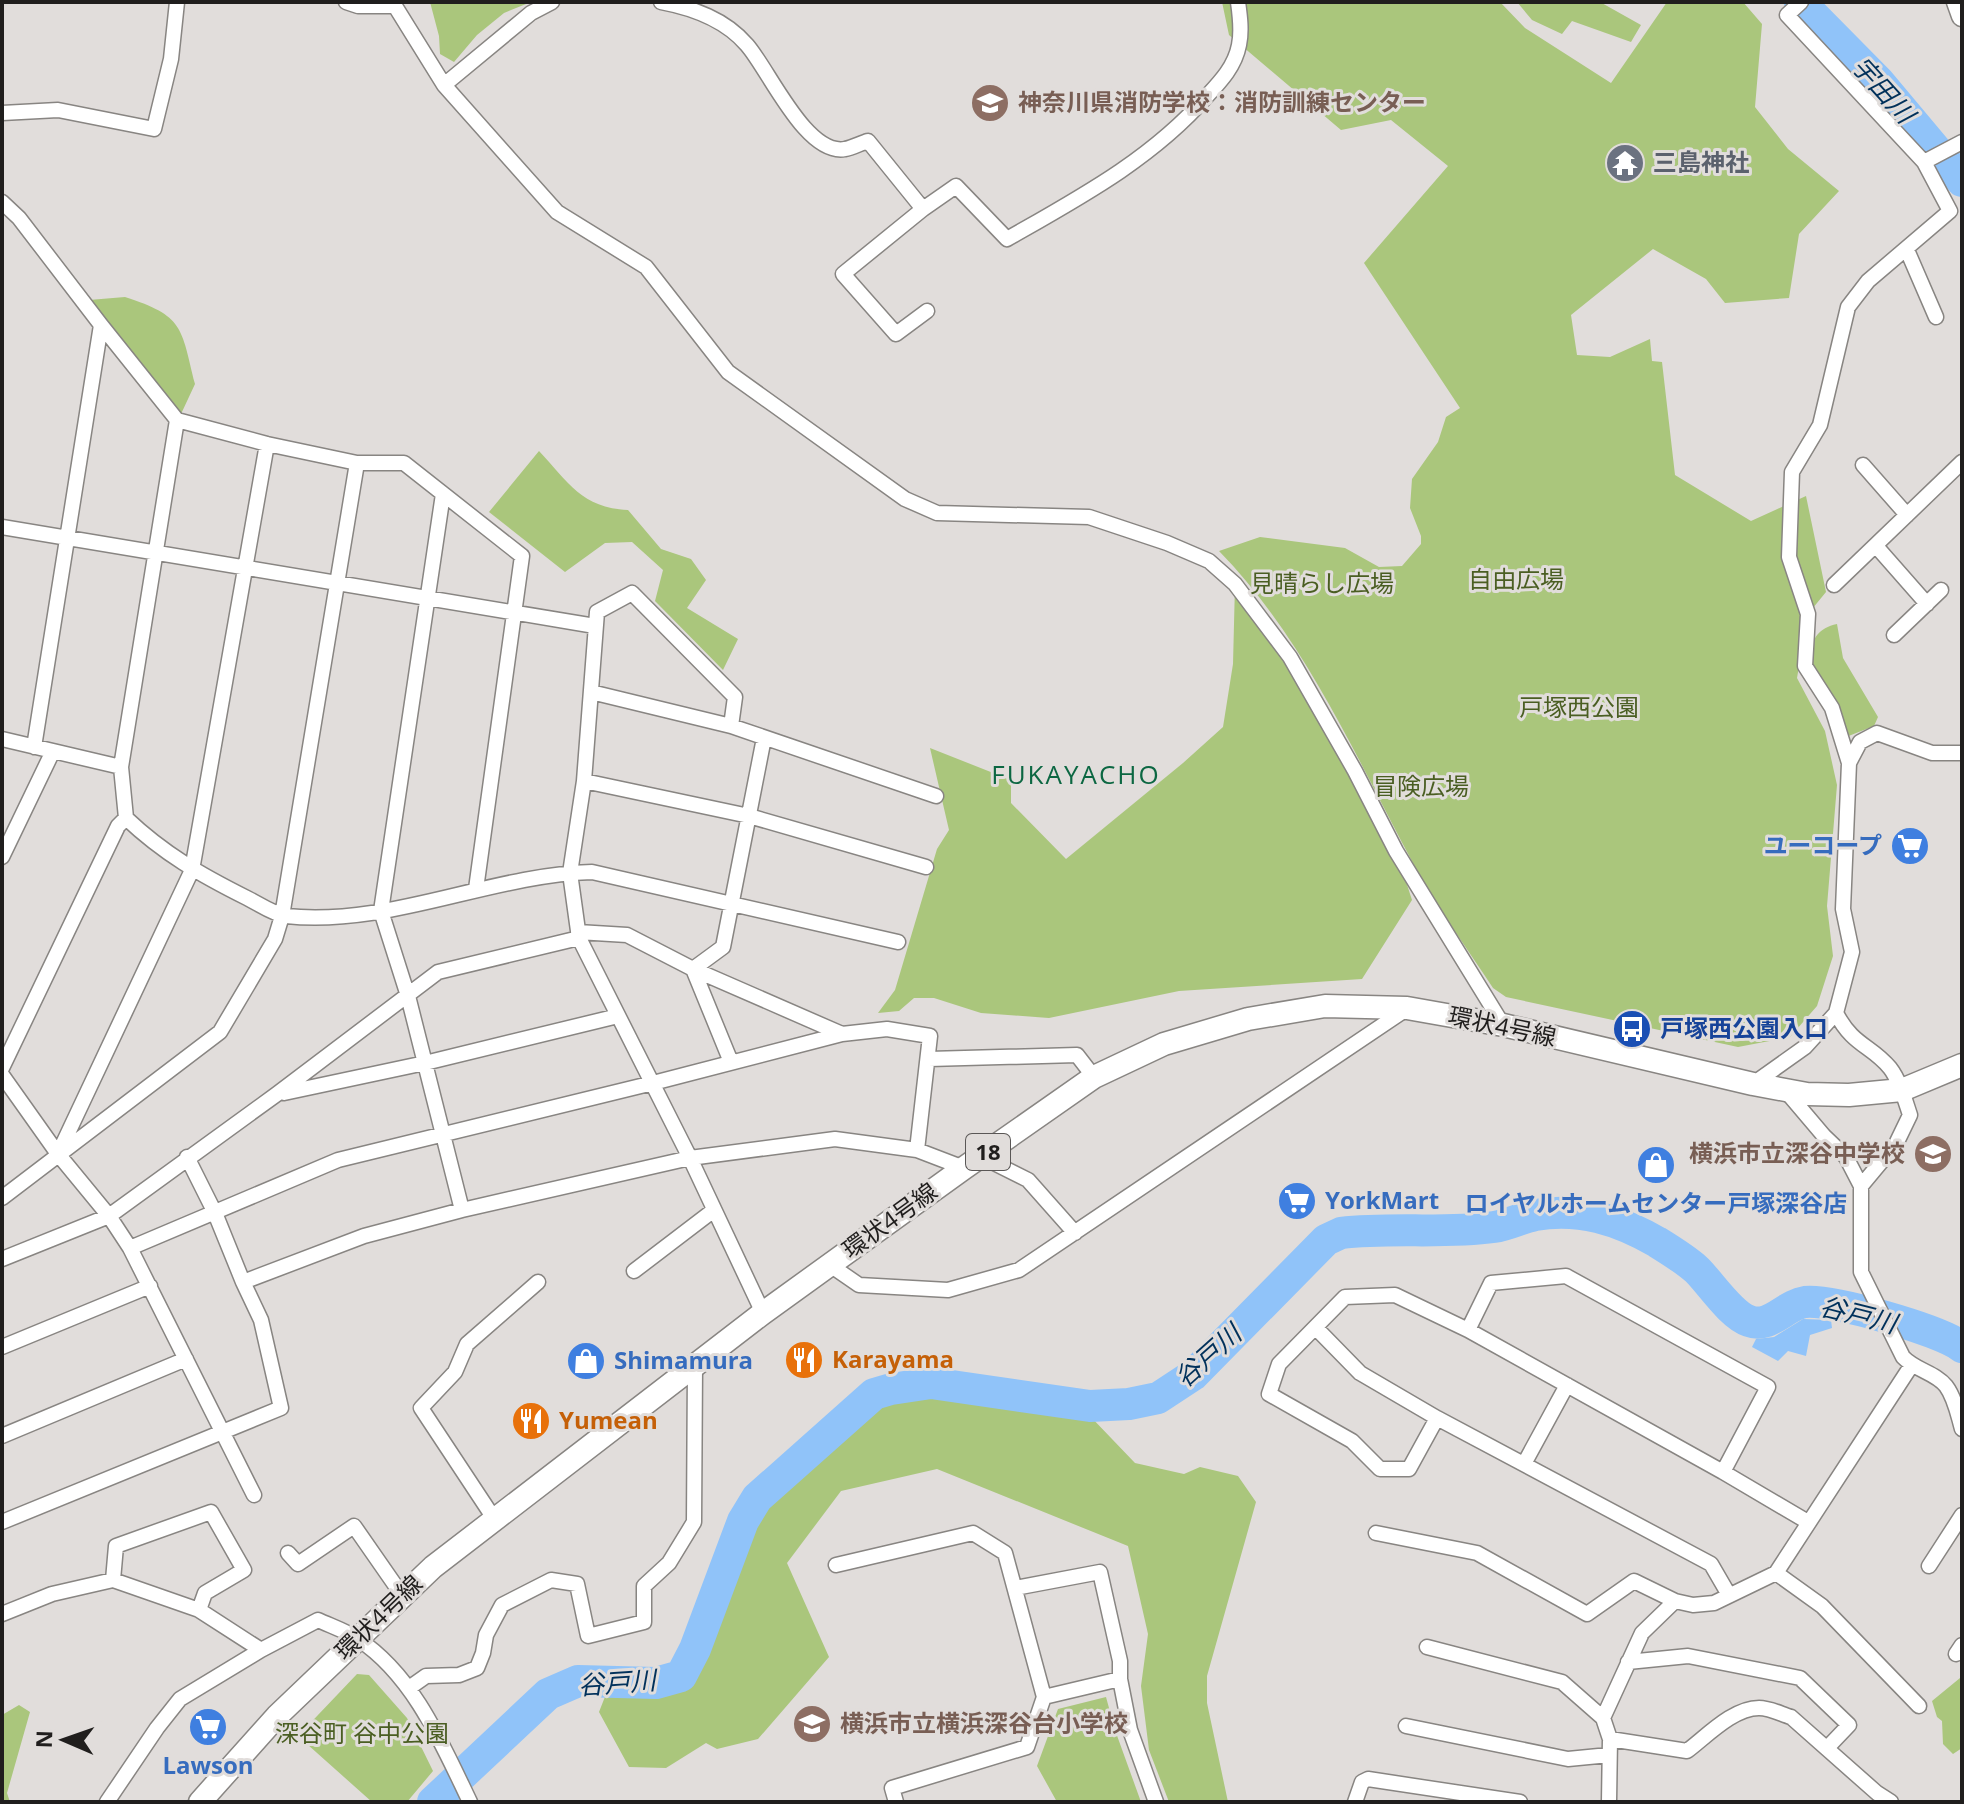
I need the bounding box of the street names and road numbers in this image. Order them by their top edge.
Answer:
street label: 環状4号線 [1445,998,1559,1053]
road number: 18 [966,1134,1010,1170]
street label: 環状4号線 [835,1174,943,1265]
street label: 環状4号線 [327,1567,429,1667]

